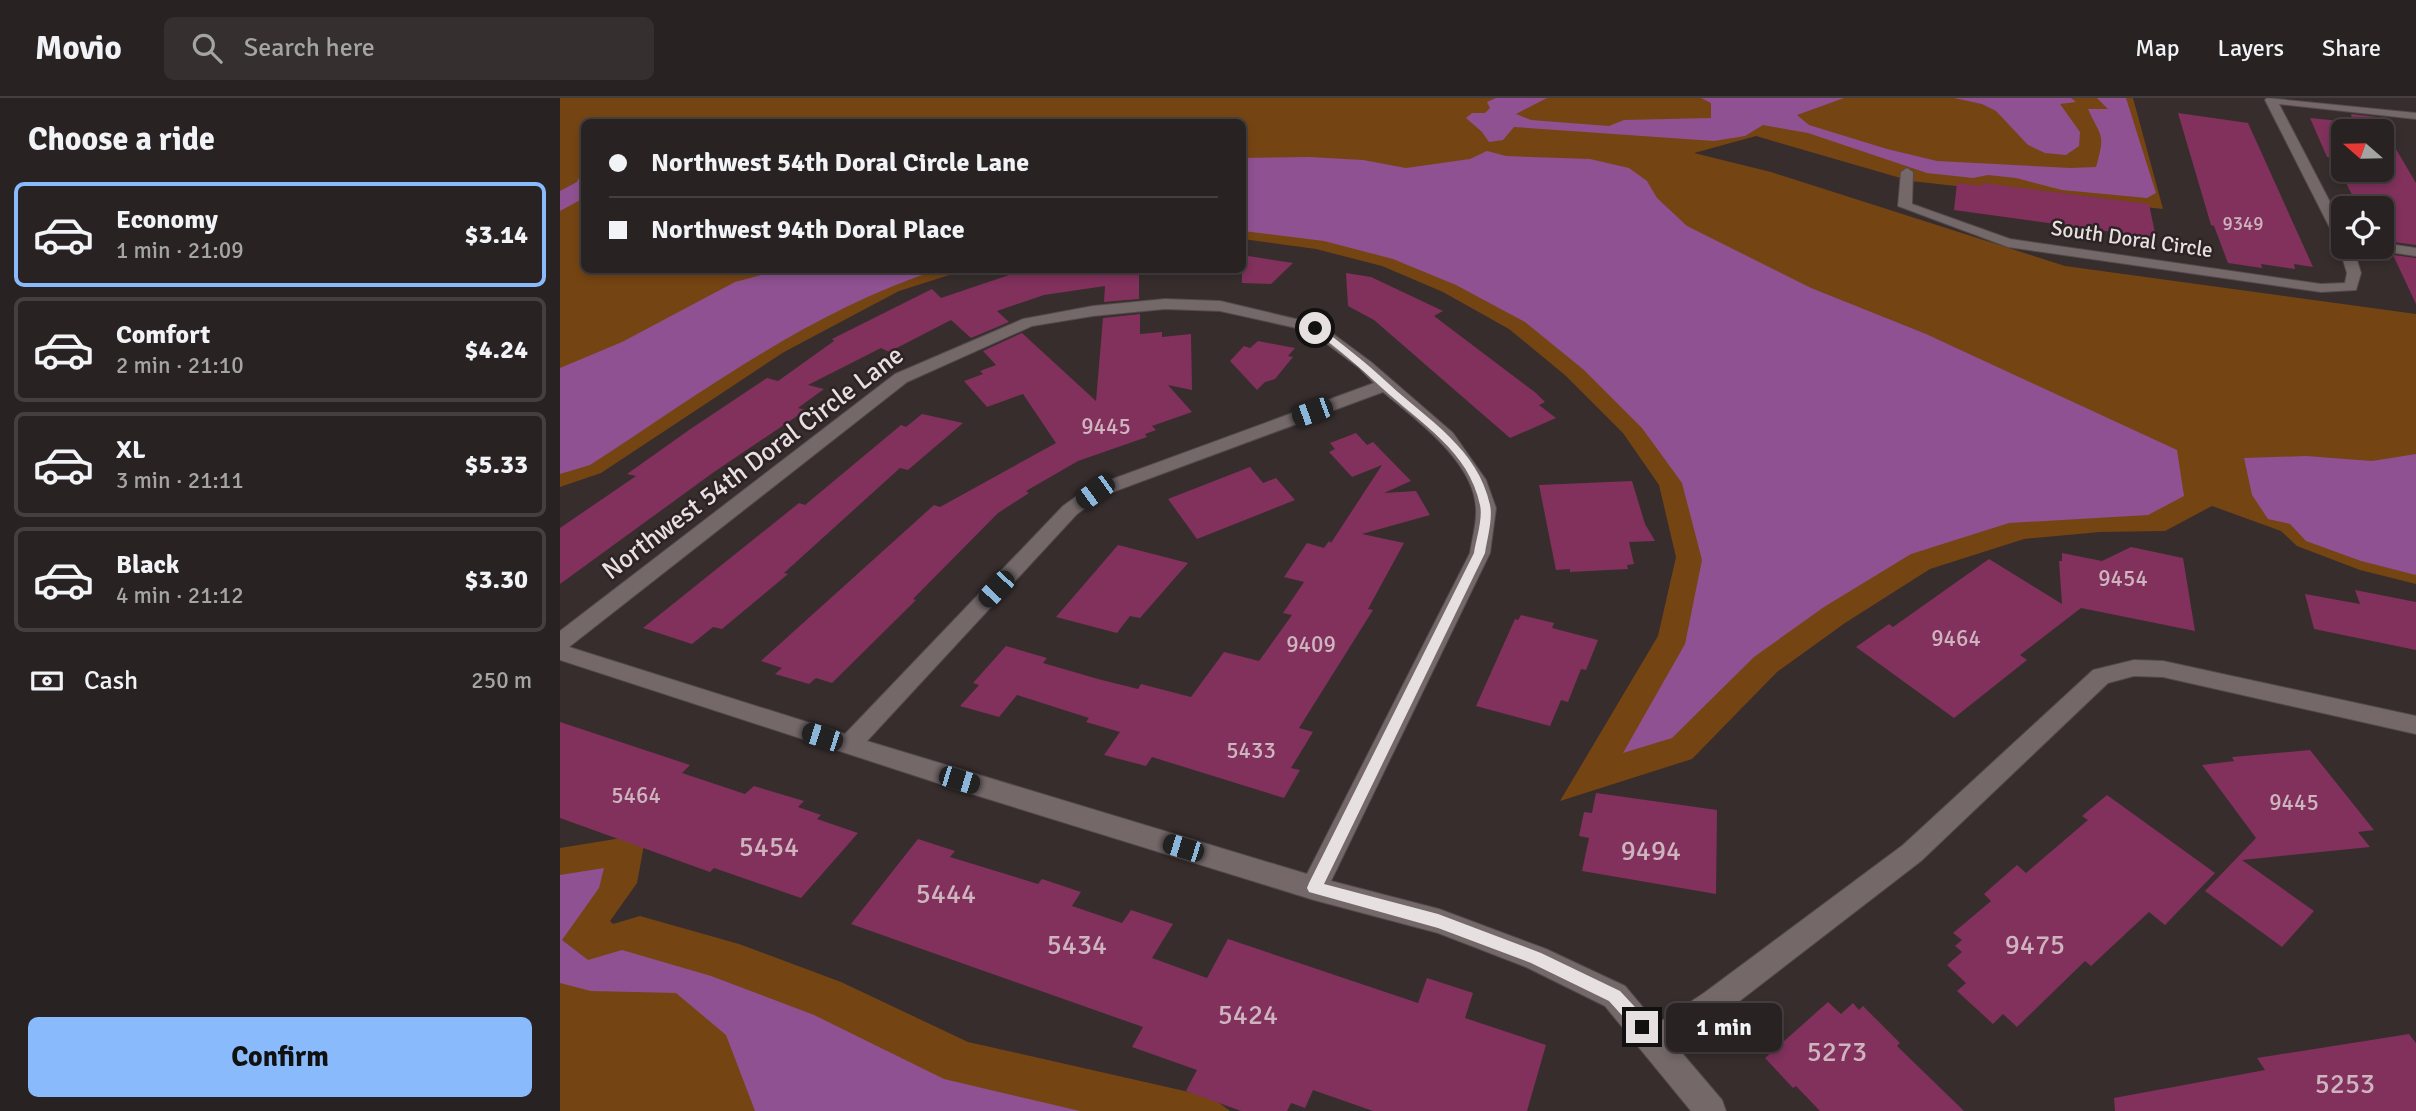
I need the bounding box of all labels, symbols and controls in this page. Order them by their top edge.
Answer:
search box [164,17,654,80]
text: Movio [35,28,122,69]
icon: search [188,29,226,67]
text: Search here [244,32,375,64]
text: Map [2135,33,2180,63]
text: Layers [2218,33,2284,63]
text: Share [2322,33,2381,63]
north arrow [2331,119,2394,182]
map controls [2331,119,2394,259]
text: Choose a ride [28,120,215,159]
text: Northwest 54th Doral Circle Lane [651,147,1029,179]
button: locate [2331,196,2394,259]
icon: car [32,203,95,266]
text: Economy [116,204,218,236]
house number: 9349 [2222,212,2264,236]
text: Northwest 94th Doral Place [651,214,965,246]
street label: South Doral Circle [2049,215,2215,263]
text: $3.14 [464,219,528,251]
text: 1 min · 21:09 [116,236,244,265]
route start [1299,312,1331,344]
icon: car [32,318,95,381]
text: Comfort [116,319,210,351]
text: $4.24 [464,334,528,366]
street label: Northwest 54th Doral Circle Lane [596,339,910,587]
text: 2 min · 21:10 [116,351,244,380]
car [1289,395,1336,429]
house number: 9445 [1081,412,1131,441]
icon: car [32,433,95,496]
text: XL [116,434,146,466]
text: $5.33 [464,449,528,481]
text: 3 min · 21:11 [116,466,244,495]
car [1072,471,1119,513]
icon: car [32,548,95,611]
text: Black [116,549,179,581]
text: $3.30 [464,564,528,596]
house number: 9454 [2098,564,2148,593]
car [974,566,1019,612]
text: 4 min · 21:12 [116,581,244,610]
house number: 9464 [1931,624,1981,653]
house number: 9409 [1286,630,1336,659]
icon: cash [28,662,66,700]
text: Cash [84,665,138,697]
text: 250 m [471,666,532,695]
car [799,721,846,753]
house number: 5433 [1226,736,1276,765]
car [936,764,983,796]
house number: 5464 [611,781,661,810]
house number: 9445 [2269,788,2319,817]
house number: 5454 [739,830,799,864]
car [1160,832,1207,864]
house number: 9494 [1621,834,1681,868]
house number: 5444 [916,877,976,911]
house number: 5434 [1047,928,1107,962]
house number: 9475 [2005,928,2065,962]
house number: 5424 [1218,998,1278,1032]
callout: 1 min [1666,1002,1782,1052]
route end [1626,1011,1658,1043]
text: 1 min [1696,1013,1752,1042]
button: Confirm [28,1017,532,1097]
house number: 5273 [1807,1035,1867,1069]
house number: 5253 [2315,1067,2375,1101]

